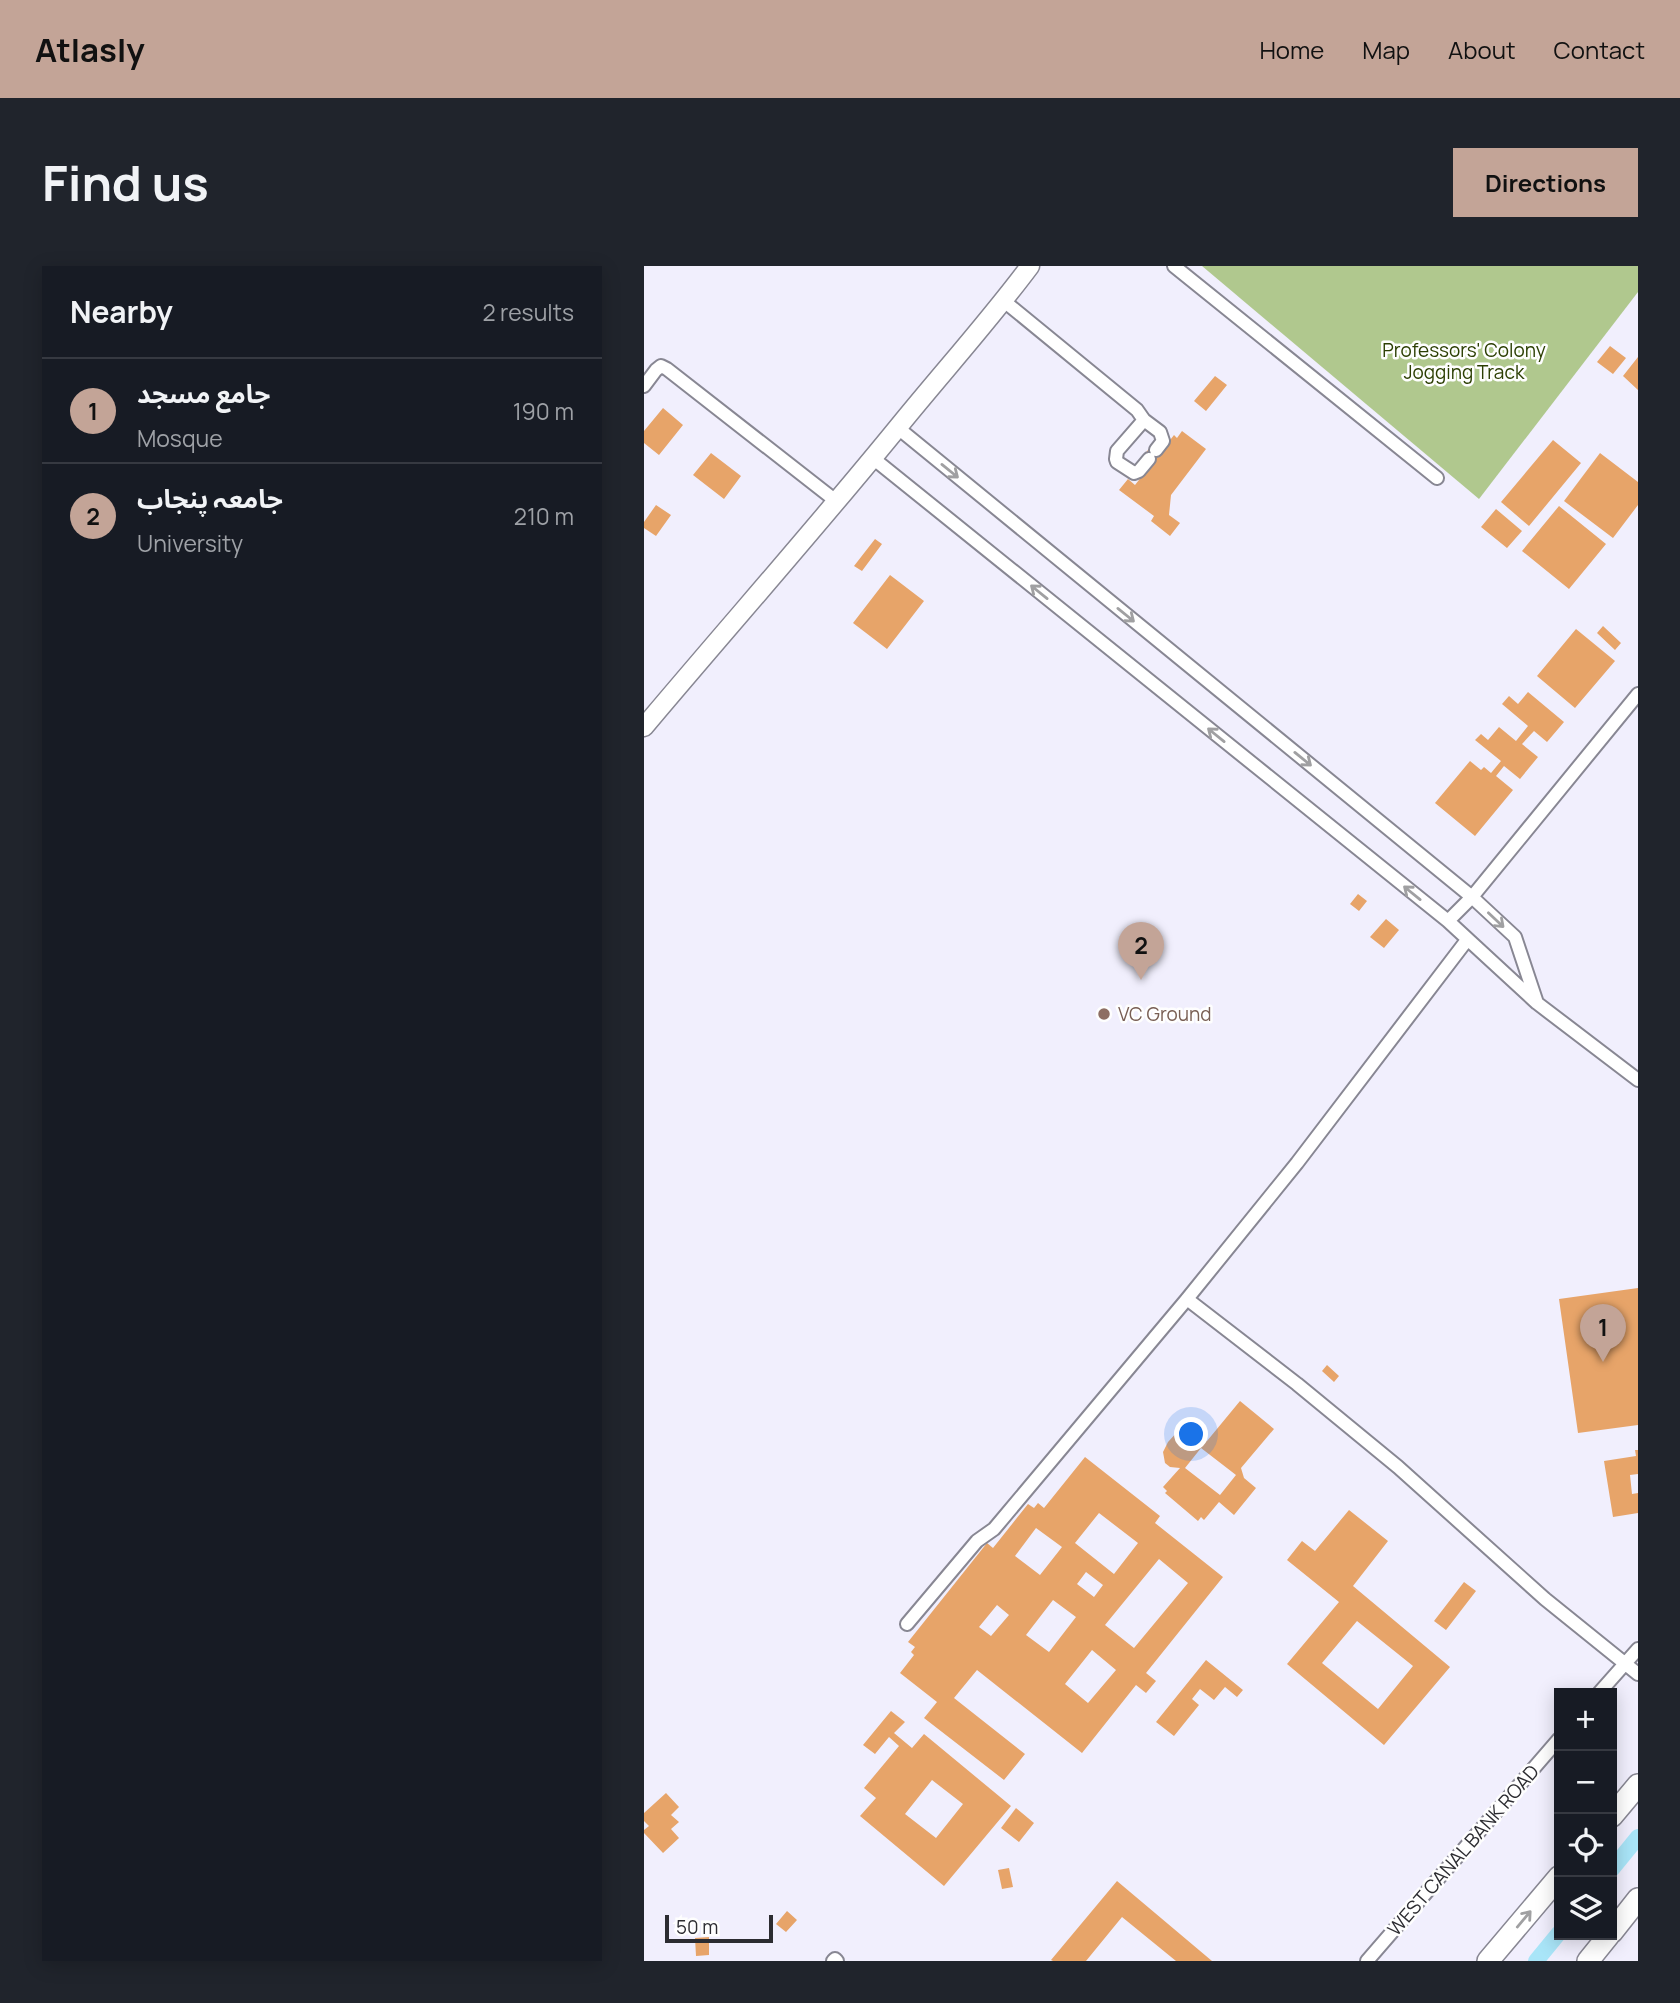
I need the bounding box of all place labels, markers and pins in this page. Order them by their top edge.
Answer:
pin: 2 [1118,922,1164,980]
place label: VC Ground [1118,1001,1212,1027]
marker: VC Ground [1096,1006,1112,1022]
pin: 1 [1580,1304,1626,1362]

